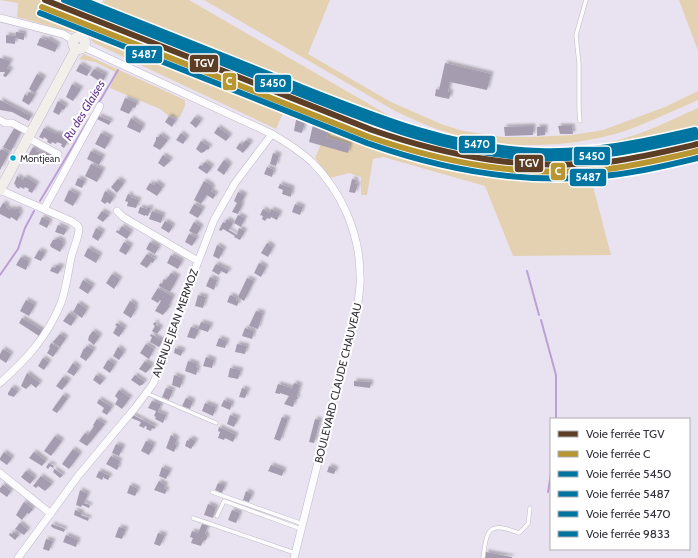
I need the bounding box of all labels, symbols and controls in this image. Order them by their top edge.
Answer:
line badge: 5487 [125,45,163,64]
text: 5487 [132,47,157,61]
line badge: TGV [189,54,219,73]
text: TGV [194,56,214,70]
line badge: C [222,72,237,91]
text: C [226,74,233,88]
line badge: 5450 [254,74,292,93]
text: 5450 [260,76,286,90]
water label: Ru des Glaises [60,77,108,143]
line badge: 5470 [458,135,496,154]
text: 5470 [464,137,490,151]
line badge: 5450 [573,146,611,166]
text: 5450 [579,149,605,163]
place label: Montjean [20,152,60,165]
marker: Montjean [8,153,18,163]
line badge: TGV [514,154,544,173]
text: TGV [519,156,539,170]
line badge: C [550,162,566,181]
text: C [555,164,562,178]
line badge: 5487 [569,168,607,187]
text: 5487 [576,170,601,184]
street label: AVENUE JEAN MERMOZ [149,267,201,379]
street label: BOULEVARD CLAUDE CHAUVEAU [311,301,365,465]
legend [550,418,690,550]
text: Voie ferrée TGV [586,426,665,441]
text: Voie ferrée C [586,446,650,461]
text: Voie ferrée 5450 [586,466,671,481]
text: Voie ferrée 5487 [586,486,670,501]
text: Voie ferrée 5470 [586,506,671,521]
text: Voie ferrée 9833 [586,526,670,541]

